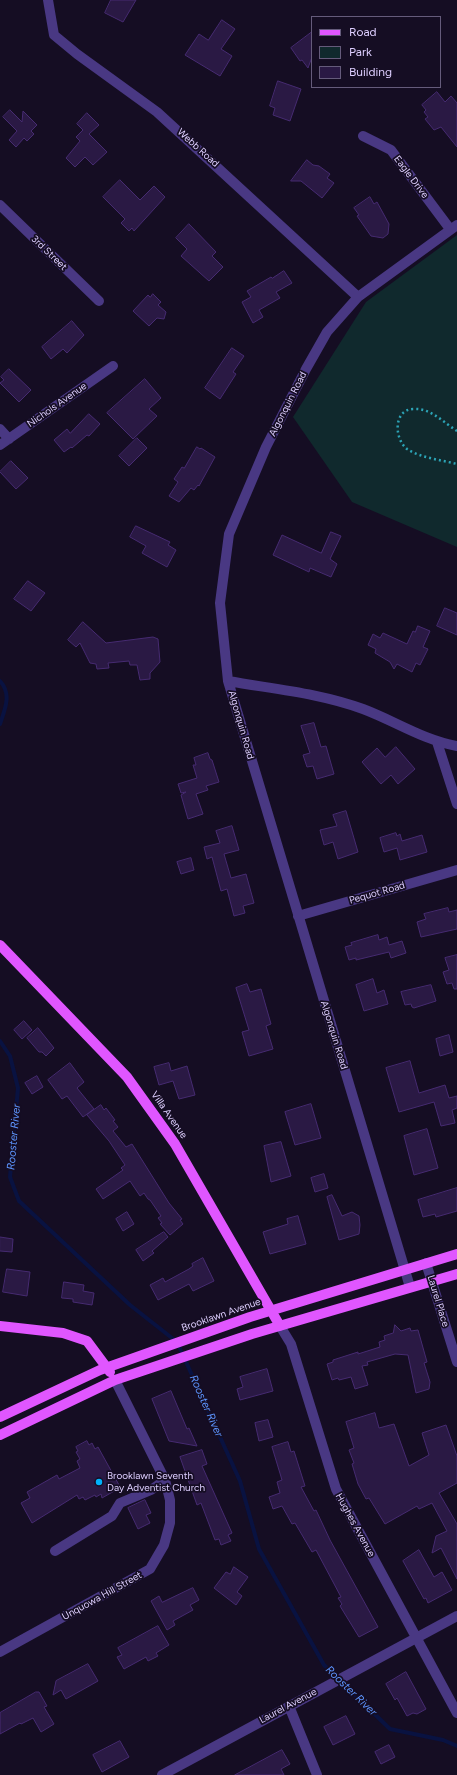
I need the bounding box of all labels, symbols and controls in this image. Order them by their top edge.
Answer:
legend [311,16,441,88]
text: Road [349,25,377,39]
text: Park [349,45,372,59]
text: Building [349,65,392,79]
street label: Webb Road [175,126,221,170]
street label: Eagle Drive [391,153,431,201]
street label: 3rd Street [29,233,69,273]
street label: Algonquin Road [267,370,309,438]
street label: Nichols Avenue [25,380,89,430]
street label: Algonquin Road [225,689,257,761]
street label: Pequot Road [348,879,406,907]
street label: Algonquin Road [318,999,350,1071]
street label: Villa Avenue [148,1089,190,1141]
water label: Rooster River [5,1103,23,1171]
street label: Laurel Place [424,1274,452,1328]
street label: Brooklawn Avenue [180,1296,262,1334]
water label: Rooster River [186,1373,226,1439]
place label: Brooklawn Seventh Day Adventist Church [107,1470,205,1494]
marker: Brooklawn Seventh Day Adventist Church [94,1477,104,1487]
street label: Hughes Avenue [333,1491,377,1559]
street label: Unquowa Hill Street [60,1569,144,1623]
water label: Rooster River [323,1663,379,1719]
street label: Laurel Avenue [257,1686,319,1726]

